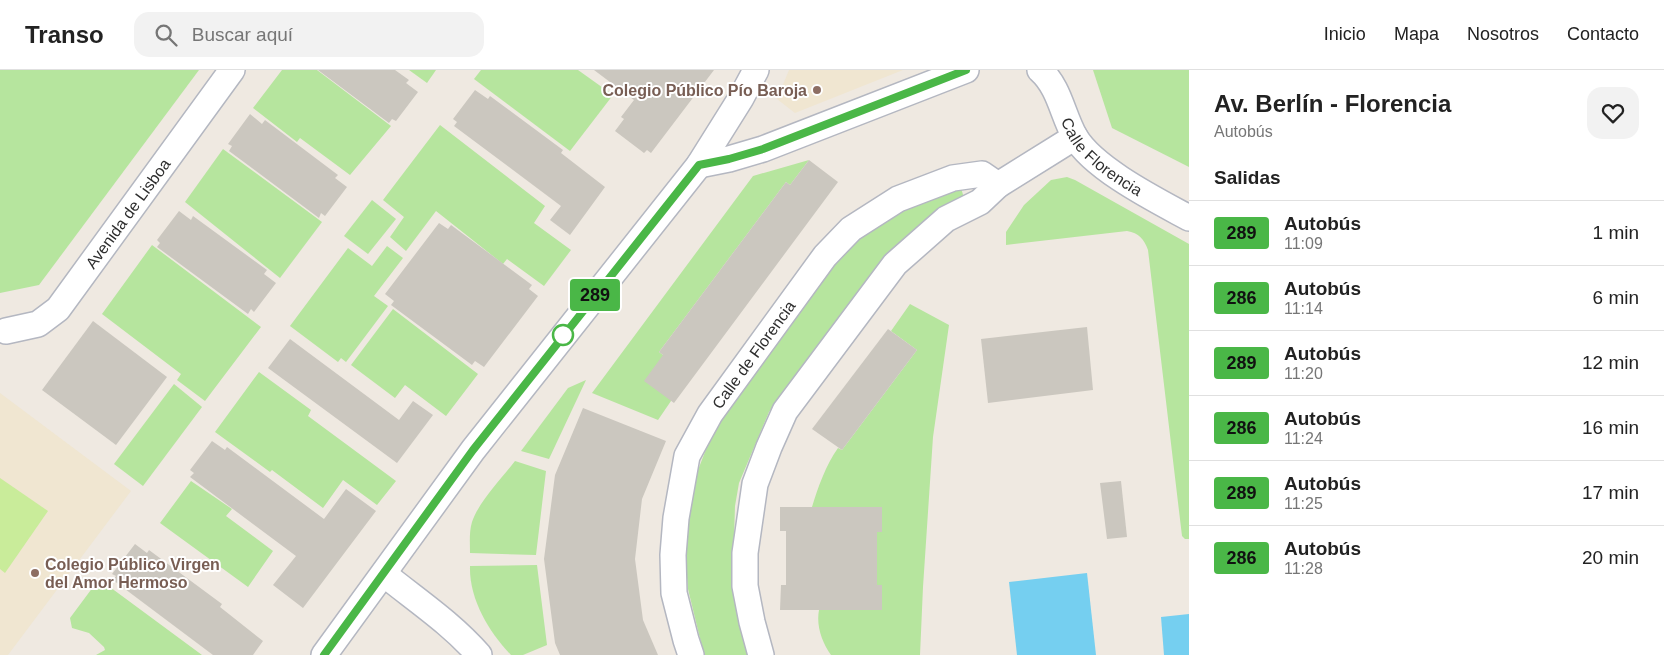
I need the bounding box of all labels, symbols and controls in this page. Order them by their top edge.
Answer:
search box [134,12,484,57]
text: Transo [25,21,104,48]
icon: search [152,21,180,49]
text: Buscar aquí [192,24,293,45]
text: Inicio [1324,24,1366,44]
text: Mapa [1394,24,1439,44]
text: Nosotros [1467,24,1539,44]
text: Contacto [1567,24,1639,44]
place label: Colegio Público Pío Baroja [603,82,807,99]
marker: Colegio Público Pío Baroja [811,84,823,96]
button: heart [1587,87,1639,139]
text: Av. Berlín - Florencia [1214,90,1451,117]
street label: Calle Florencia [1058,115,1145,199]
text: Autobús [1214,123,1273,140]
street label: Avenida de Lisboa [82,155,173,272]
text: Salidas [1214,167,1281,188]
text: Autobús [1284,213,1361,234]
text: 1 min [1593,222,1639,243]
text: 289 [1226,223,1257,243]
text: 11:09 [1284,235,1323,252]
text: Autobús [1284,278,1361,299]
line badge: 289 [566,279,624,311]
text: 289 [580,285,610,305]
text: 6 min [1593,287,1639,308]
text: 286 [1226,288,1257,308]
street label: Calle de Florencia [709,297,798,412]
text: 11:14 [1284,300,1323,317]
unlabelled marker [552,324,574,346]
text: Autobús [1284,343,1361,364]
text: 12 min [1582,352,1639,373]
text: 289 [1226,353,1257,373]
text: 11:20 [1284,365,1323,382]
text: Autobús [1284,408,1361,429]
text: 16 min [1582,417,1639,438]
text: 286 [1226,418,1257,438]
text: 11:24 [1284,430,1323,447]
text: Autobús [1284,473,1361,494]
text: 17 min [1582,482,1639,503]
text: 289 [1226,483,1257,503]
text: 11:25 [1284,495,1323,512]
text: Autobús [1284,538,1361,559]
text: 20 min [1582,547,1639,568]
text: 286 [1226,548,1257,568]
place label: Colegio Público Virgen del Amor Hermoso [45,556,220,591]
text: 11:28 [1284,560,1323,577]
marker: Colegio Público Virgen del Amor Hermoso [29,567,41,579]

